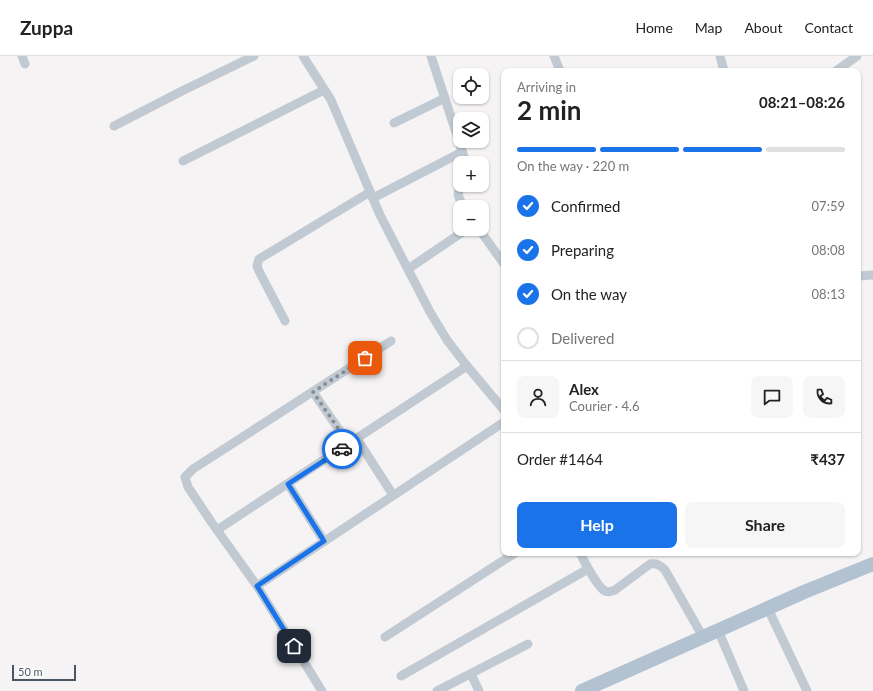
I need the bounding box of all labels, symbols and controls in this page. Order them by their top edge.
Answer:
text: Zuppa [20,16,73,39]
text: Home [635,19,673,36]
text: Map [695,19,722,36]
text: About [744,19,782,36]
text: Contact [804,19,853,36]
map controls [453,68,489,236]
button: locate [453,68,489,104]
text: Arriving in [517,79,576,95]
text: 08:21–08:26 [759,93,845,111]
text: 2 min [517,94,581,126]
button: layers [453,112,489,148]
button: + [453,156,489,192]
text: On the way · 220 m [517,158,629,174]
icon: check [517,195,539,217]
text: Confirmed [551,197,620,215]
text: 07:59 [812,198,845,214]
button: − [453,200,489,236]
icon: check [517,239,539,261]
text: Preparing [551,241,614,259]
text: 08:08 [812,242,845,258]
icon: check [517,283,539,305]
text: On the way [551,285,627,303]
text: 08:13 [812,286,845,302]
text: Delivered [551,329,614,347]
pin [348,341,382,375]
icon: bag [354,347,376,369]
button: person [517,376,559,418]
button: chat [751,376,793,418]
button: phone [803,376,845,418]
text: Alex [569,380,599,398]
text: Courier · 4.6 [569,398,640,414]
courier [322,429,362,469]
icon: car [331,438,353,460]
text: Order #1464 [517,450,603,468]
text: ₹437 [810,450,845,468]
button: Help [517,502,677,548]
button: Share [685,502,845,548]
pin [277,629,311,663]
icon: home [283,635,305,657]
scale bar [12,663,76,682]
text: 50 m [18,665,43,678]

